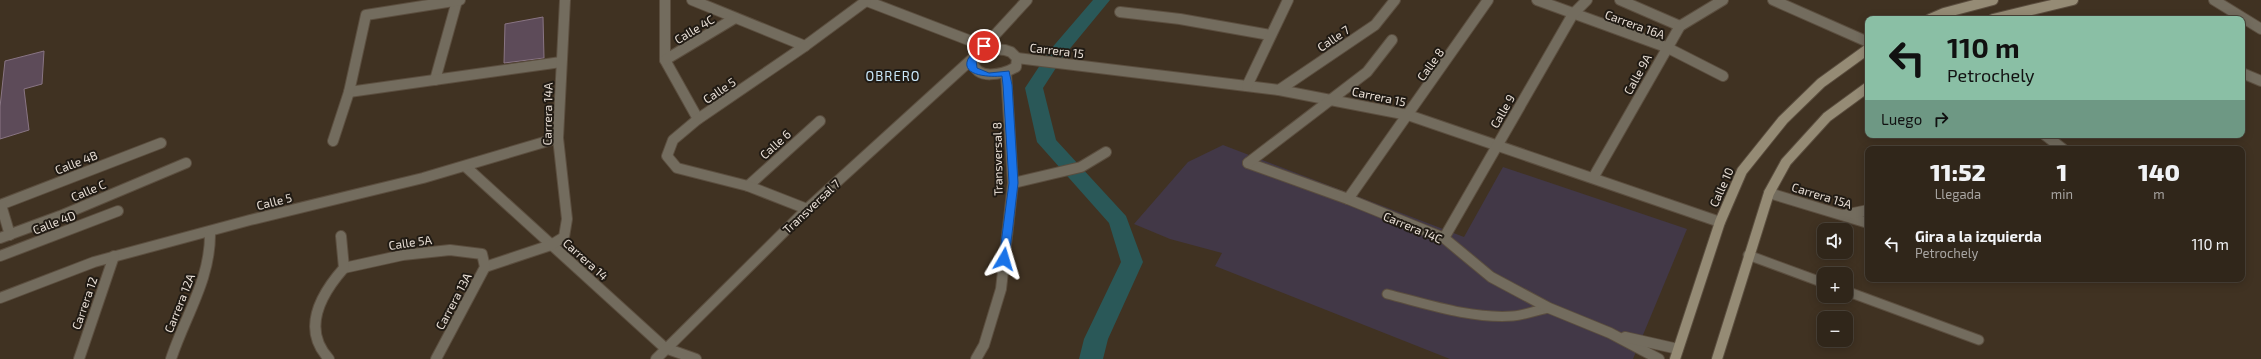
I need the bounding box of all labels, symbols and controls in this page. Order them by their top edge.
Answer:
street label: Carrera 16A [1603,7,1667,41]
street label: Calle 4C [672,12,717,46]
street label: Calle 7 [1314,22,1352,54]
pin [967,29,1001,63]
text: 110 m [1947,30,2020,64]
icon: left [1881,32,1933,84]
icon: arrive [973,35,995,57]
street label: Carrera 15 [1029,40,1085,60]
street label: Calle 8 [1413,45,1447,83]
street label: Calle 9A [1620,51,1654,97]
text: Petrochely [1947,64,2035,86]
district label: OBRERO [866,68,920,84]
street label: Calle 5 [700,74,738,106]
street label: Carrera 14A [539,82,555,146]
street label: Carrera 15 [1351,83,1407,109]
street label: Calle 9 [1487,92,1517,130]
icon: right [1930,108,1952,130]
text: Luego [1881,110,1922,128]
street label: Transversal 8 [989,122,1005,196]
street label: Calle 6 [757,126,793,161]
street label: Calle 4B [53,147,99,177]
text: 11:52 [1930,157,1986,186]
text: 1 [2057,157,2067,186]
text: 140 [2138,157,2180,186]
street label: Calle 10 [1706,165,1736,209]
street label: Calle C [68,176,108,204]
street label: Transversal 7 [780,176,842,236]
street label: Carrera 15A [1790,179,1854,211]
text: Llegada [1935,186,1981,202]
text: min [2051,186,2073,202]
text: m [2153,186,2165,202]
street label: Calle 5 [255,190,293,212]
street label: Calle 4D [30,207,78,237]
street label: Carrera 14C [1382,208,1445,246]
map controls [1817,223,1853,347]
button: sound [1817,223,1853,259]
text: Gira a la izquierda [1915,227,2042,245]
street label: Calle 5A [387,232,433,252]
icon: left [1881,233,1903,255]
street label: Carrera 14 [561,235,611,283]
text: 110 m [2192,235,2229,253]
position arrow [983,238,1025,280]
text: Petrochely [1915,245,1978,261]
button: + [1817,267,1853,303]
street label: Carrera 13A [432,270,474,332]
street label: Carrera 12A [161,271,197,335]
street label: Carrera 12 [68,275,100,331]
button: − [1817,311,1853,347]

